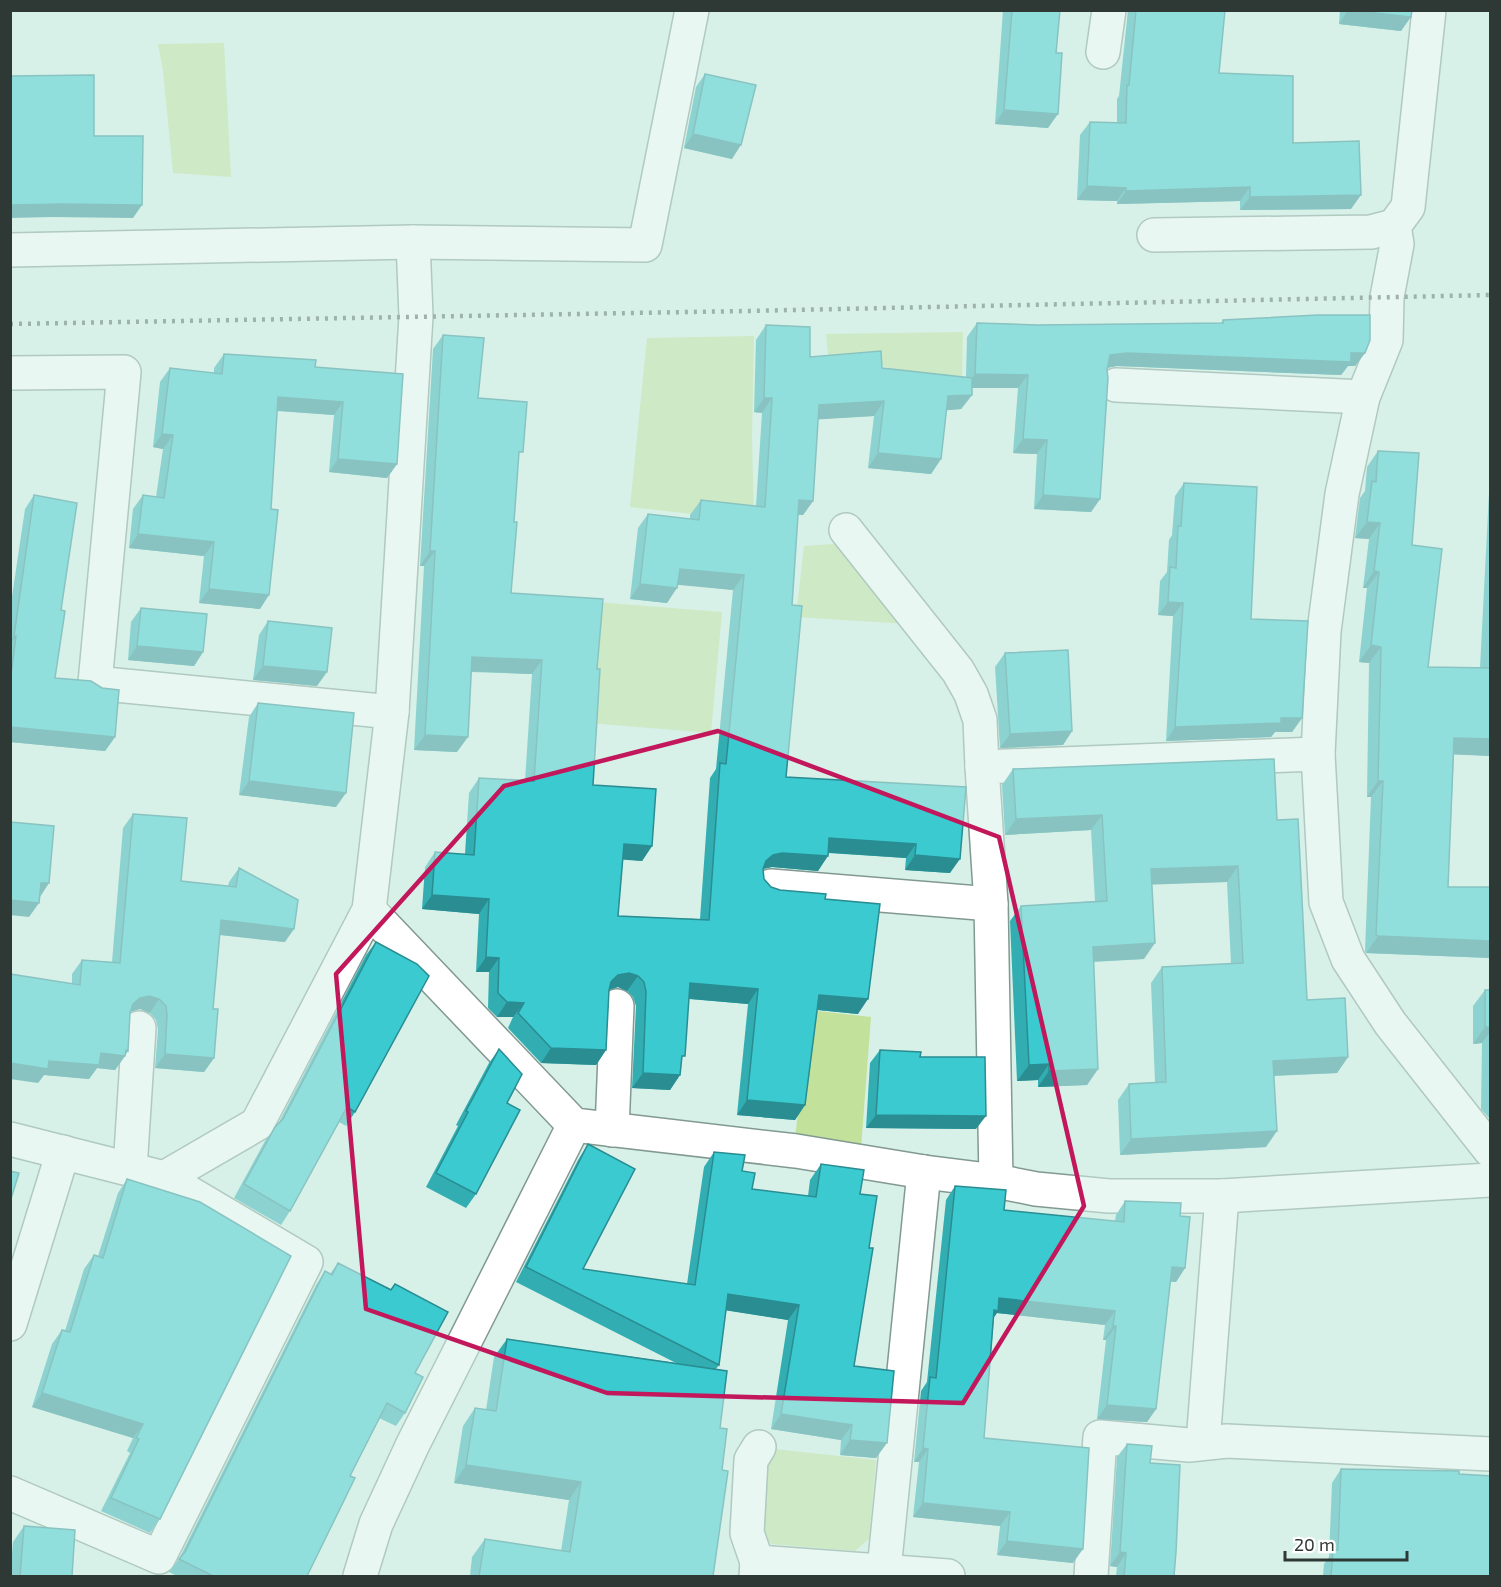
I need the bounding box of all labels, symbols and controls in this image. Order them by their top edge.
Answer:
scale bar [1285,1524,1406,1562]
text: 20 m [1294,1533,1335,1555]

